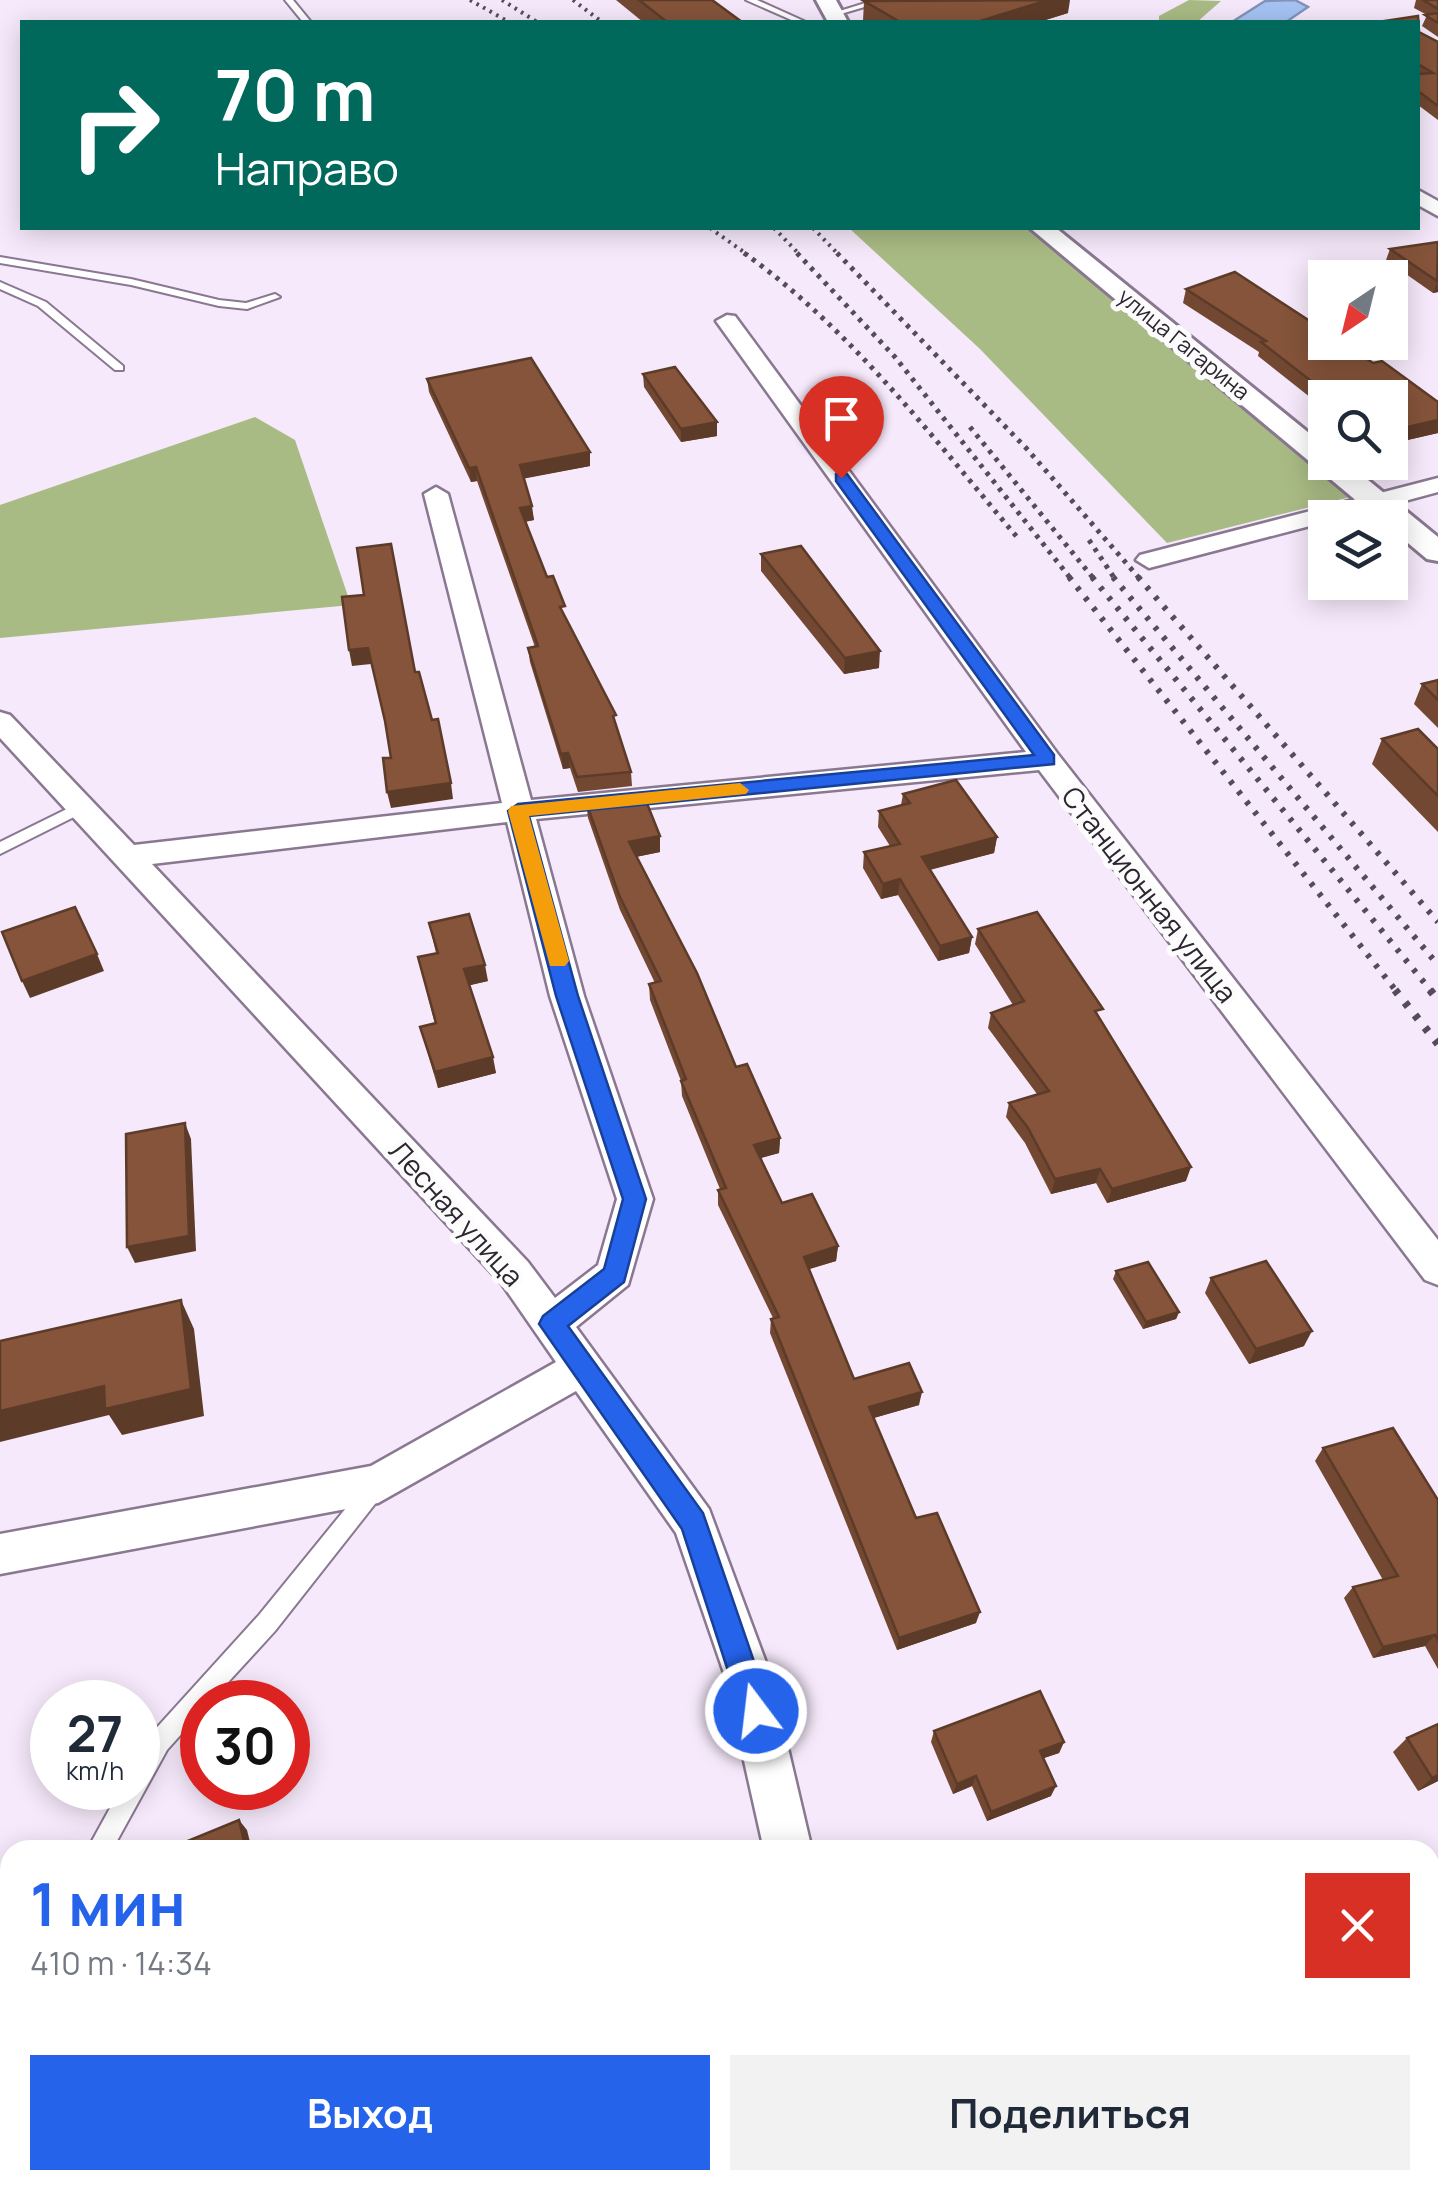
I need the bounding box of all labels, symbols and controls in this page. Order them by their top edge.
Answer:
text: 70 m [215,46,375,142]
icon: right [50,60,180,190]
text: Направо [215,137,399,199]
north arrow [1308,260,1408,360]
map controls [1308,260,1408,600]
street label: улица Гагарина [1112,281,1256,407]
pin [799,376,884,479]
button: search [1308,380,1408,480]
icon: arrive [814,391,869,446]
button: layers [1308,500,1408,600]
street label: Станционная улица [1054,778,1246,1010]
street label: Лесная улица [381,1132,533,1294]
position arrow [704,1659,808,1763]
speed limit sign: 30 [180,1680,310,1810]
text: 27 [67,1699,123,1767]
text: km/h [66,1753,124,1788]
text: 1 мин [30,1862,186,1944]
button: close [1305,1873,1410,1978]
text: 410 m · 14:34 [30,1941,212,1985]
button: Выход [30,2055,710,2170]
button: Поделиться [730,2055,1410,2170]

